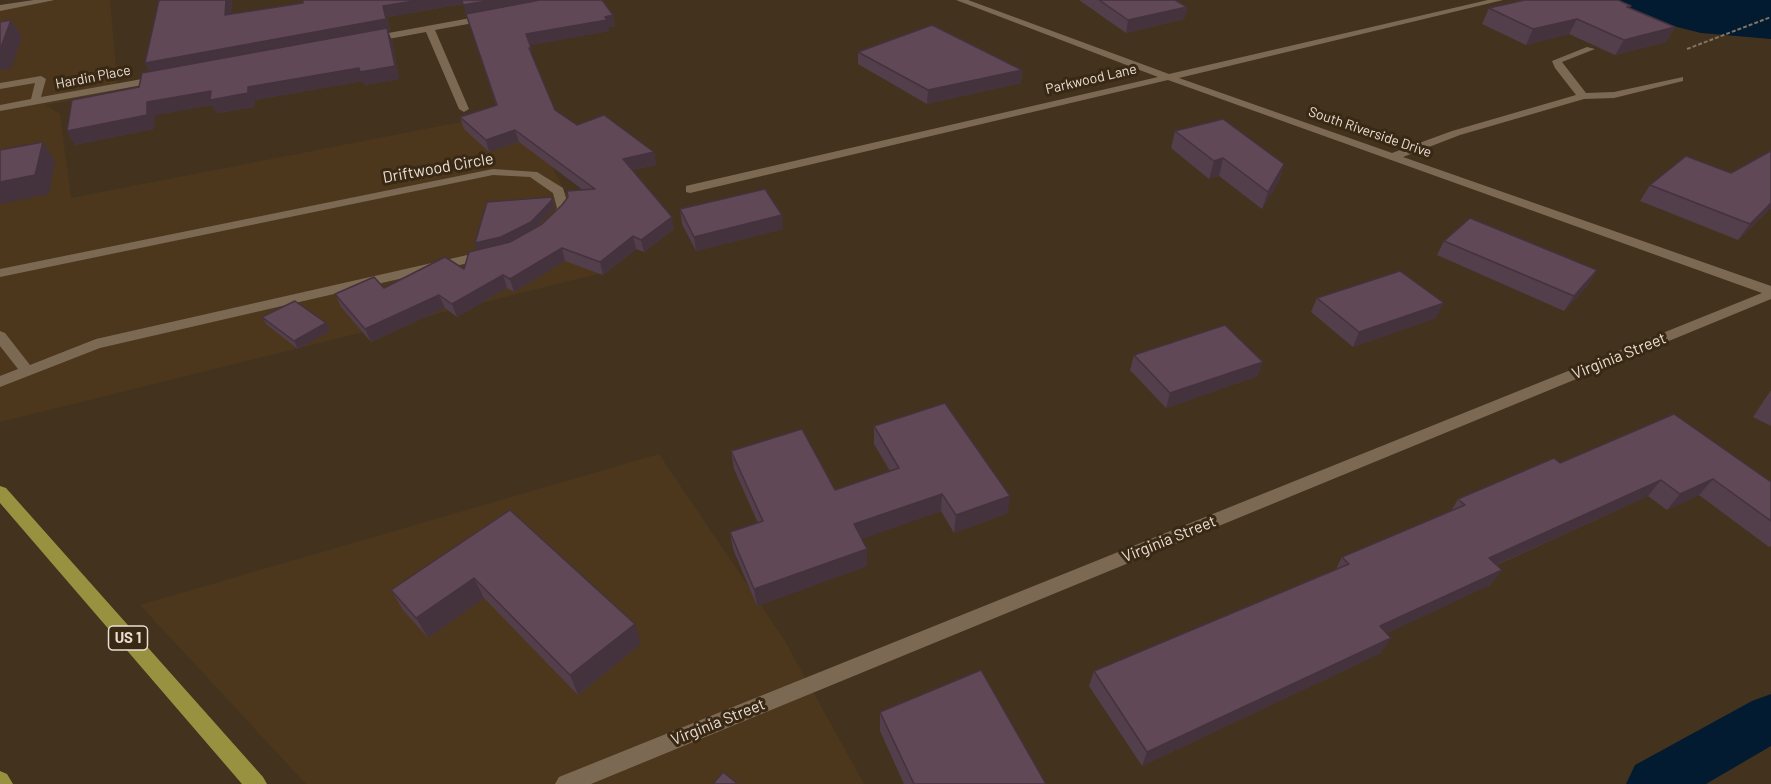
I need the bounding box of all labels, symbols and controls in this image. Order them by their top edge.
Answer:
street label: Parkwood Lane [1044,60,1138,98]
street label: Hardin Place [54,61,132,93]
street label: South Riverside Drive [1306,103,1434,161]
street label: Driftwood Circle [381,149,495,187]
street label: Virginia Street [1569,328,1669,384]
street label: Virginia Street [1119,511,1219,567]
road number: US 1 [108,626,148,650]
street label: Virginia Street [668,694,768,750]

